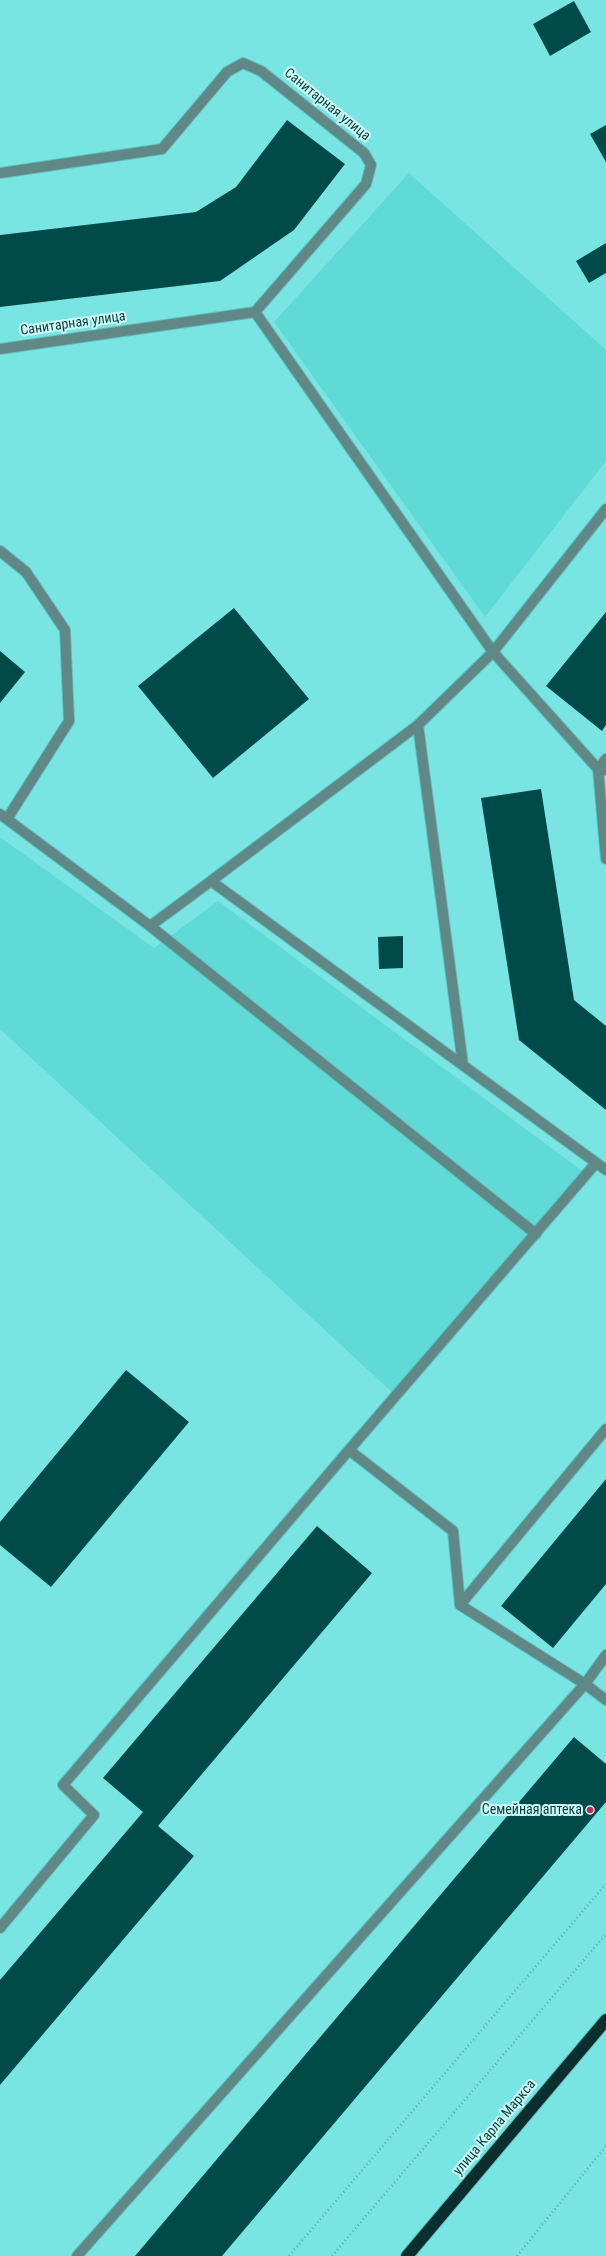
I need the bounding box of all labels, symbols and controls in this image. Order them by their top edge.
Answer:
street label: Санитарная улица [281,65,373,145]
street label: Санитарная улица [19,308,127,340]
place label: Семейная аптека [482,1802,582,1818]
marker: Семейная аптека [585,1805,595,1815]
street label: улица Карла Маркса [450,2077,540,2179]

